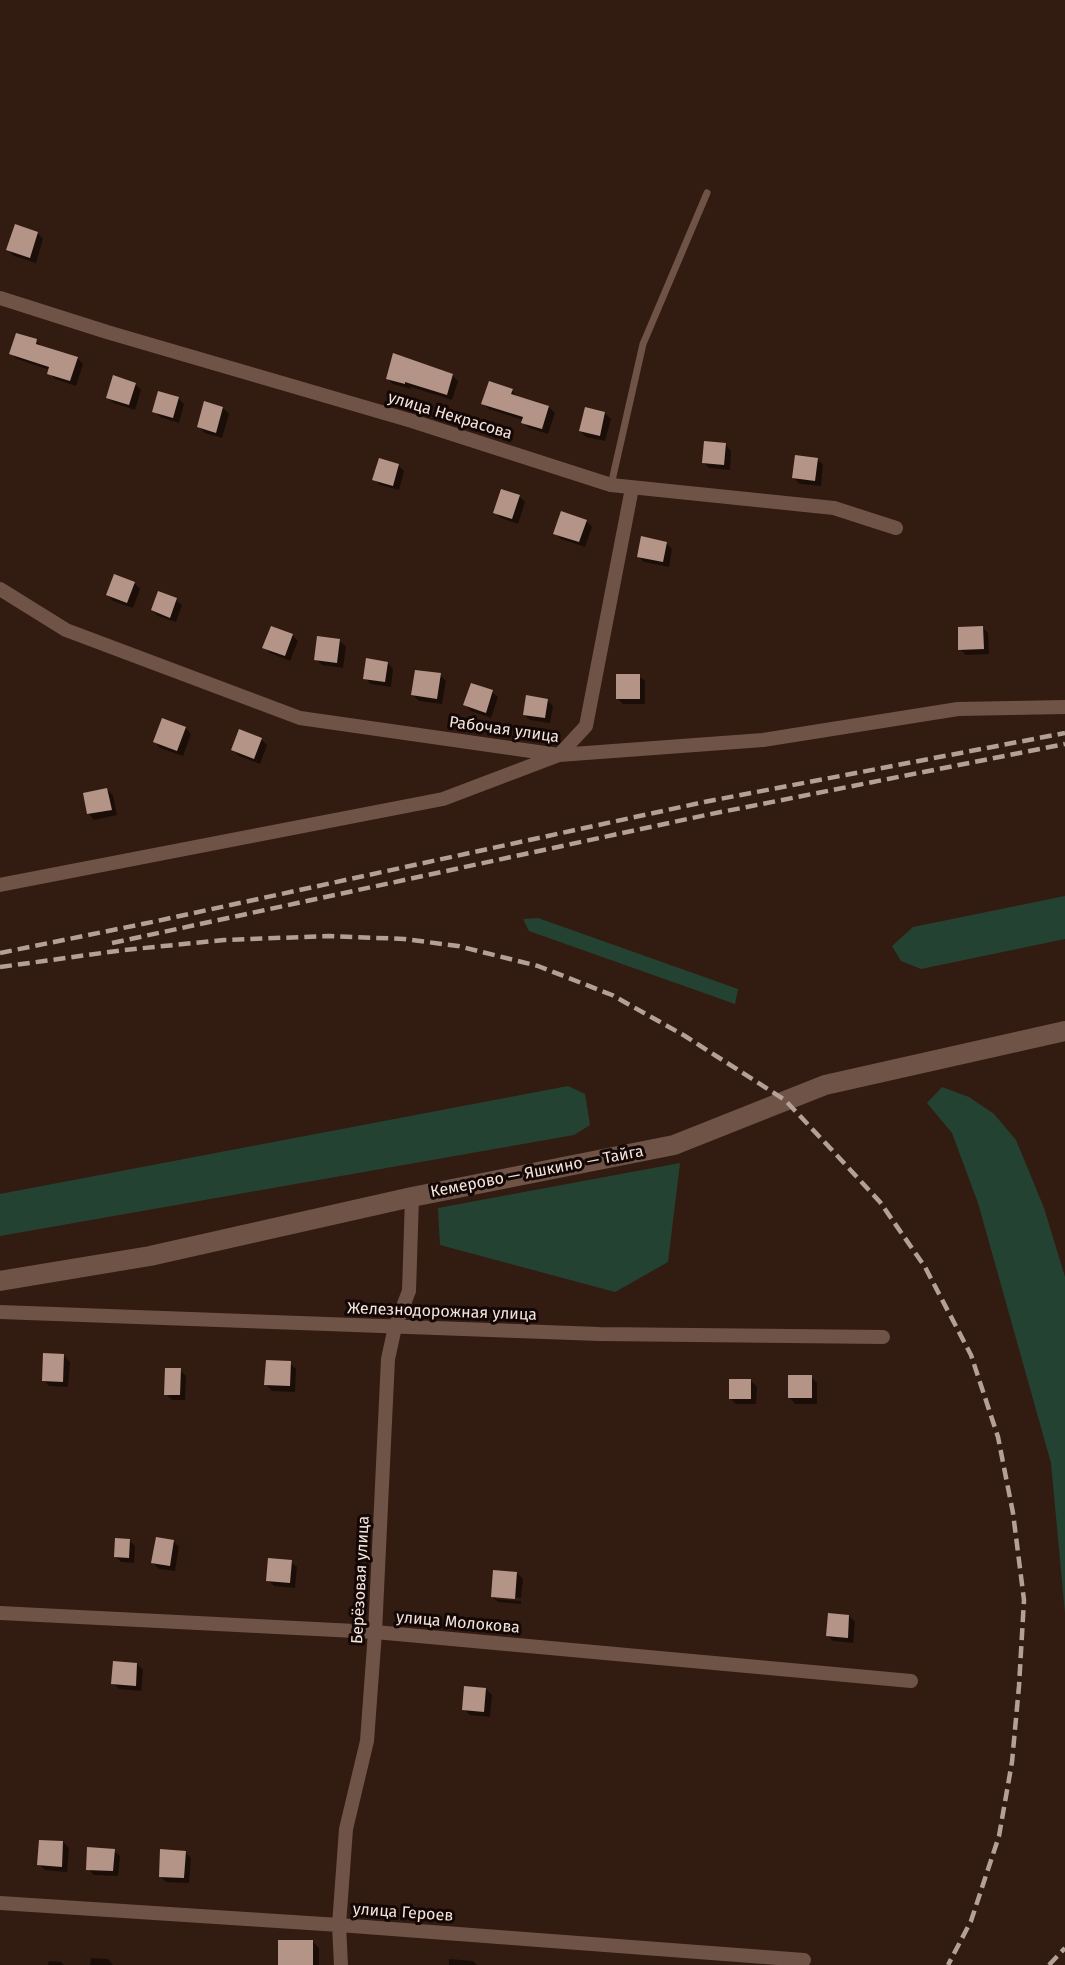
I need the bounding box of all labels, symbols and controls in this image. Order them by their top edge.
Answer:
street label: улица Некрасова [386,388,514,444]
street label: Рабочая улица [448,713,560,747]
street label: Кемерово — Яшкино — Тайга [429,1142,645,1202]
street label: Железнодорожная улица [347,1299,537,1325]
street label: Берёзовая улица [348,1515,374,1645]
street label: улица Молокова [395,1608,521,1638]
street label: улица Героев [352,1900,454,1926]

